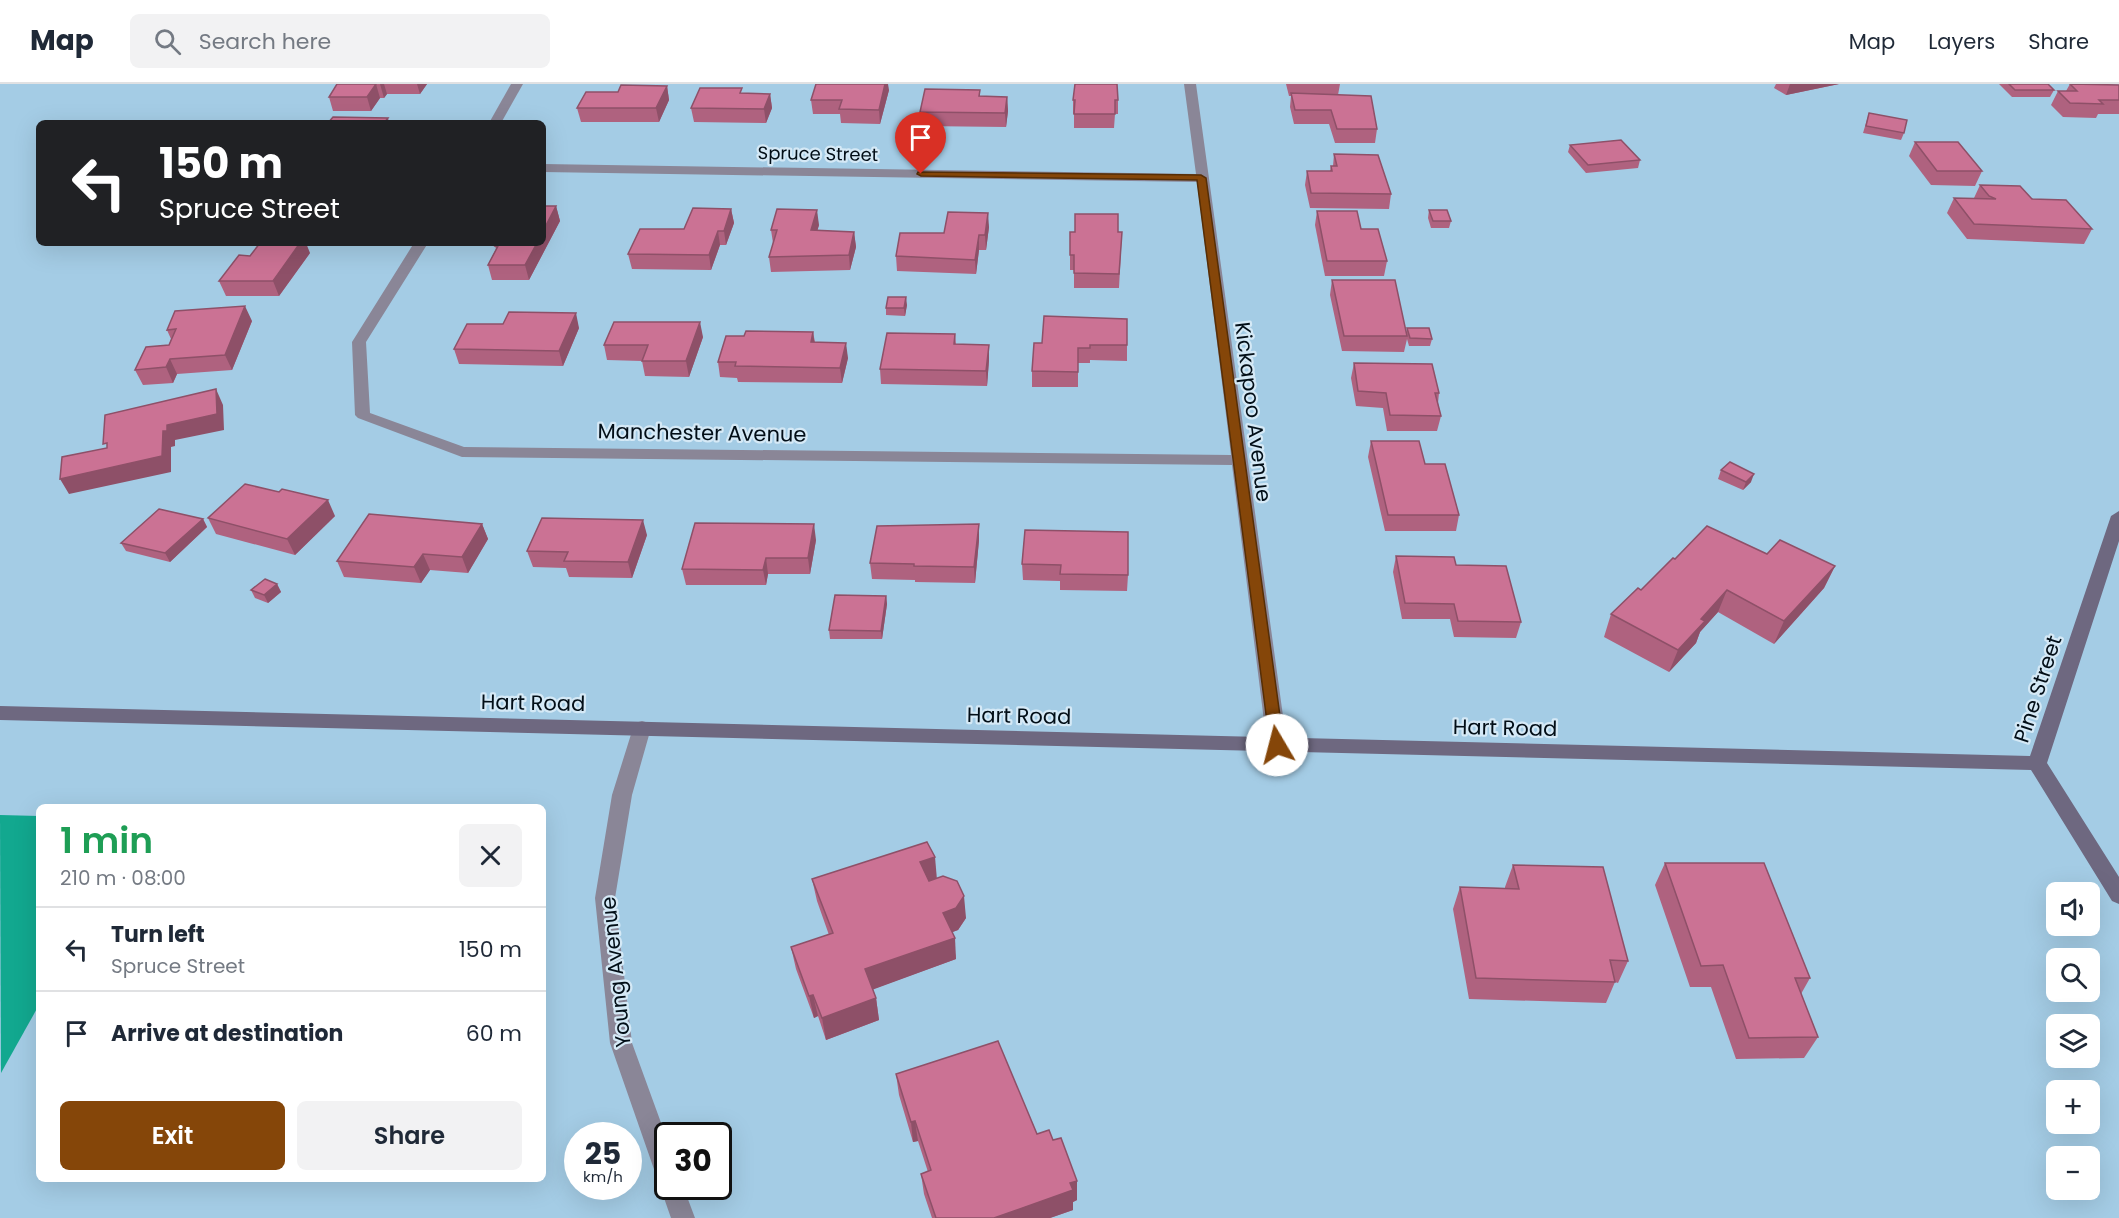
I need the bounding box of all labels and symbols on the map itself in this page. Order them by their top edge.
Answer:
pin [895,112,946,174]
street label: Spruce Street [758,140,879,167]
street label: Kickapoo Avenue [1228,320,1279,504]
street label: Manchester Avenue [597,416,807,449]
street label: Pine Street [2007,632,2068,746]
street label: Hart Road [481,687,585,718]
street label: Hart Road [967,700,1071,731]
street label: Hart Road [1453,712,1557,743]
position arrow [1245,713,1309,777]
street label: Young Avenue [593,895,638,1049]
speed limit sign: 30 [654,1122,732,1200]

